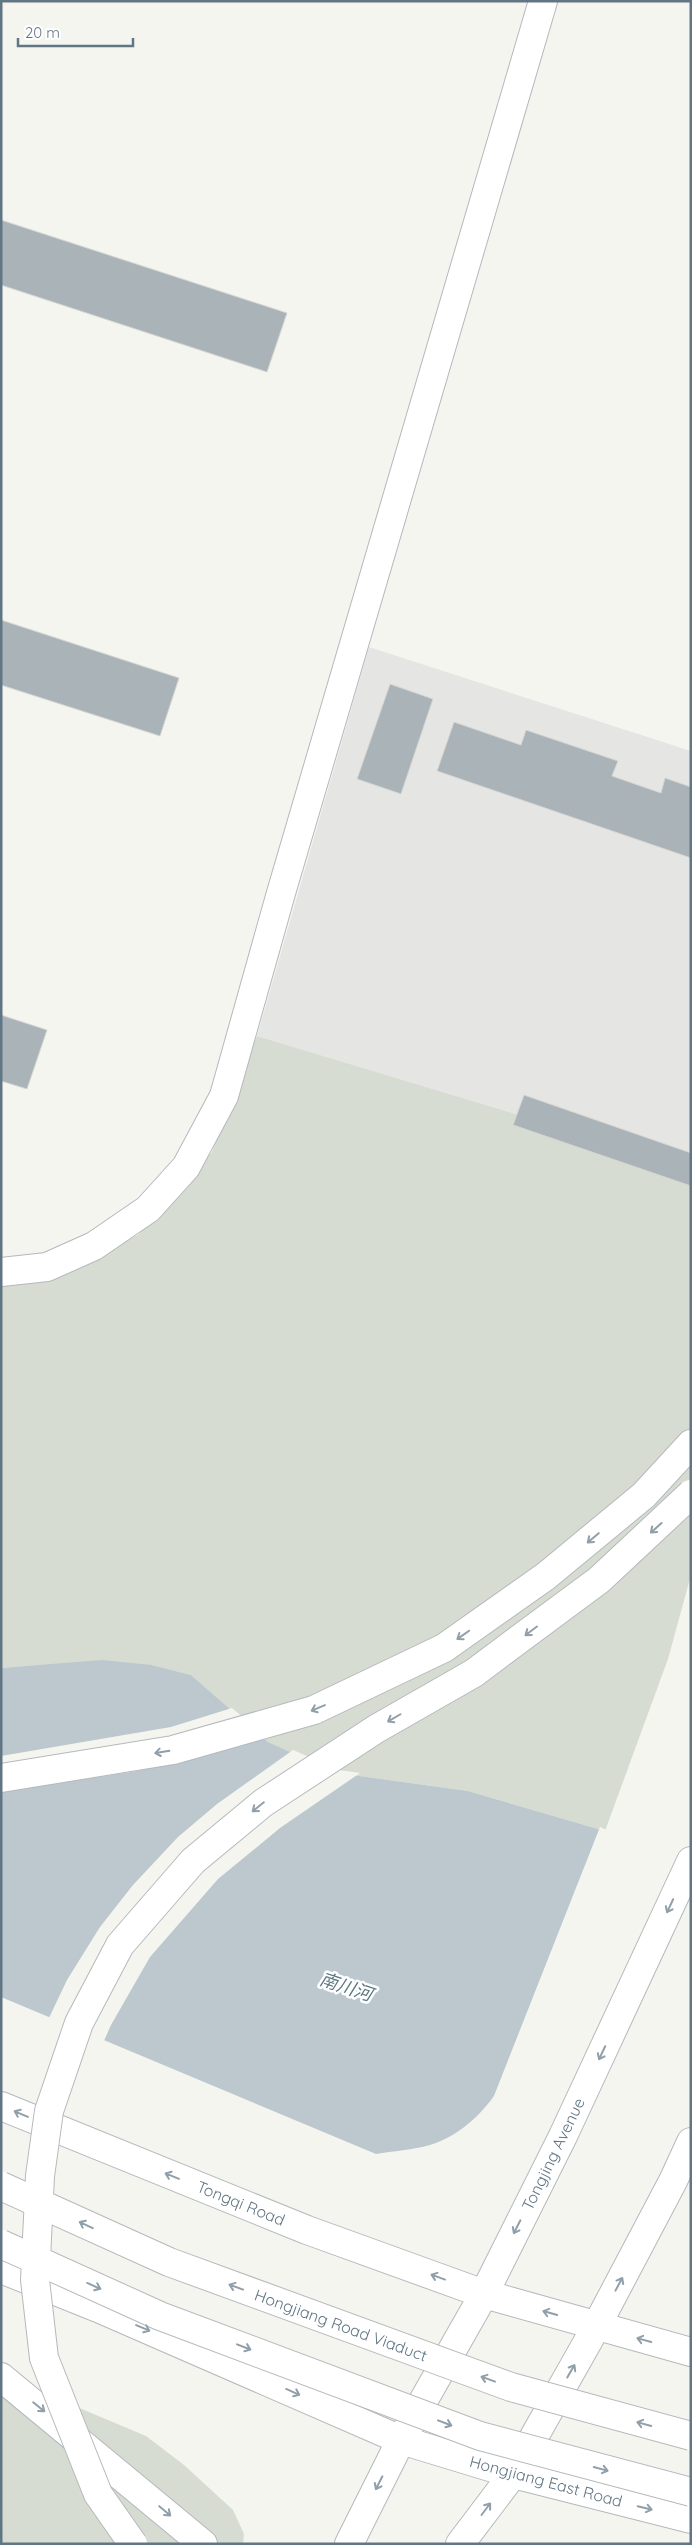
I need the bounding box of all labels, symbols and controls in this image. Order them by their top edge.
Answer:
scale bar [18,15,132,47]
text: 20 m [25,23,60,42]
one-way arrow [649,1522,662,1534]
one-way arrow [586,1532,599,1543]
one-way arrow [524,1626,538,1636]
one-way arrow [456,1630,470,1640]
one-way arrow [311,1703,326,1713]
one-way arrow [387,1714,402,1724]
one-way arrow [154,1748,170,1758]
one-way arrow [252,1802,265,1813]
one-way arrow [665,1898,675,1913]
water label: 南川河 [317,1967,378,2007]
one-way arrow [596,2045,606,2060]
street label: Tongjing Avenue [517,2094,589,2214]
one-way arrow [14,2109,29,2118]
one-way arrow [165,2170,180,2180]
street label: Tongqi Road [194,2176,288,2230]
one-way arrow [79,2219,94,2229]
one-way arrow [512,2219,522,2234]
one-way arrow [431,2272,446,2281]
one-way arrow [614,2276,624,2291]
one-way arrow [86,2281,101,2291]
one-way arrow [229,2282,245,2291]
street label: Hongjiang Road Viaduct [252,2284,430,2366]
one-way arrow [542,2308,558,2317]
one-way arrow [135,2323,150,2333]
one-way arrow [636,2334,652,2344]
one-way arrow [236,2343,251,2353]
one-way arrow [567,2364,577,2378]
one-way arrow [480,2374,496,2383]
one-way arrow [285,2387,300,2397]
one-way arrow [32,2402,45,2413]
one-way arrow [636,2418,652,2428]
one-way arrow [437,2419,452,2428]
street label: Hongjiang East Road [467,2451,625,2511]
one-way arrow [592,2464,608,2474]
one-way arrow [374,2475,384,2490]
one-way arrow [481,2502,491,2516]
one-way arrow [636,2503,652,2513]
one-way arrow [158,2505,171,2516]

